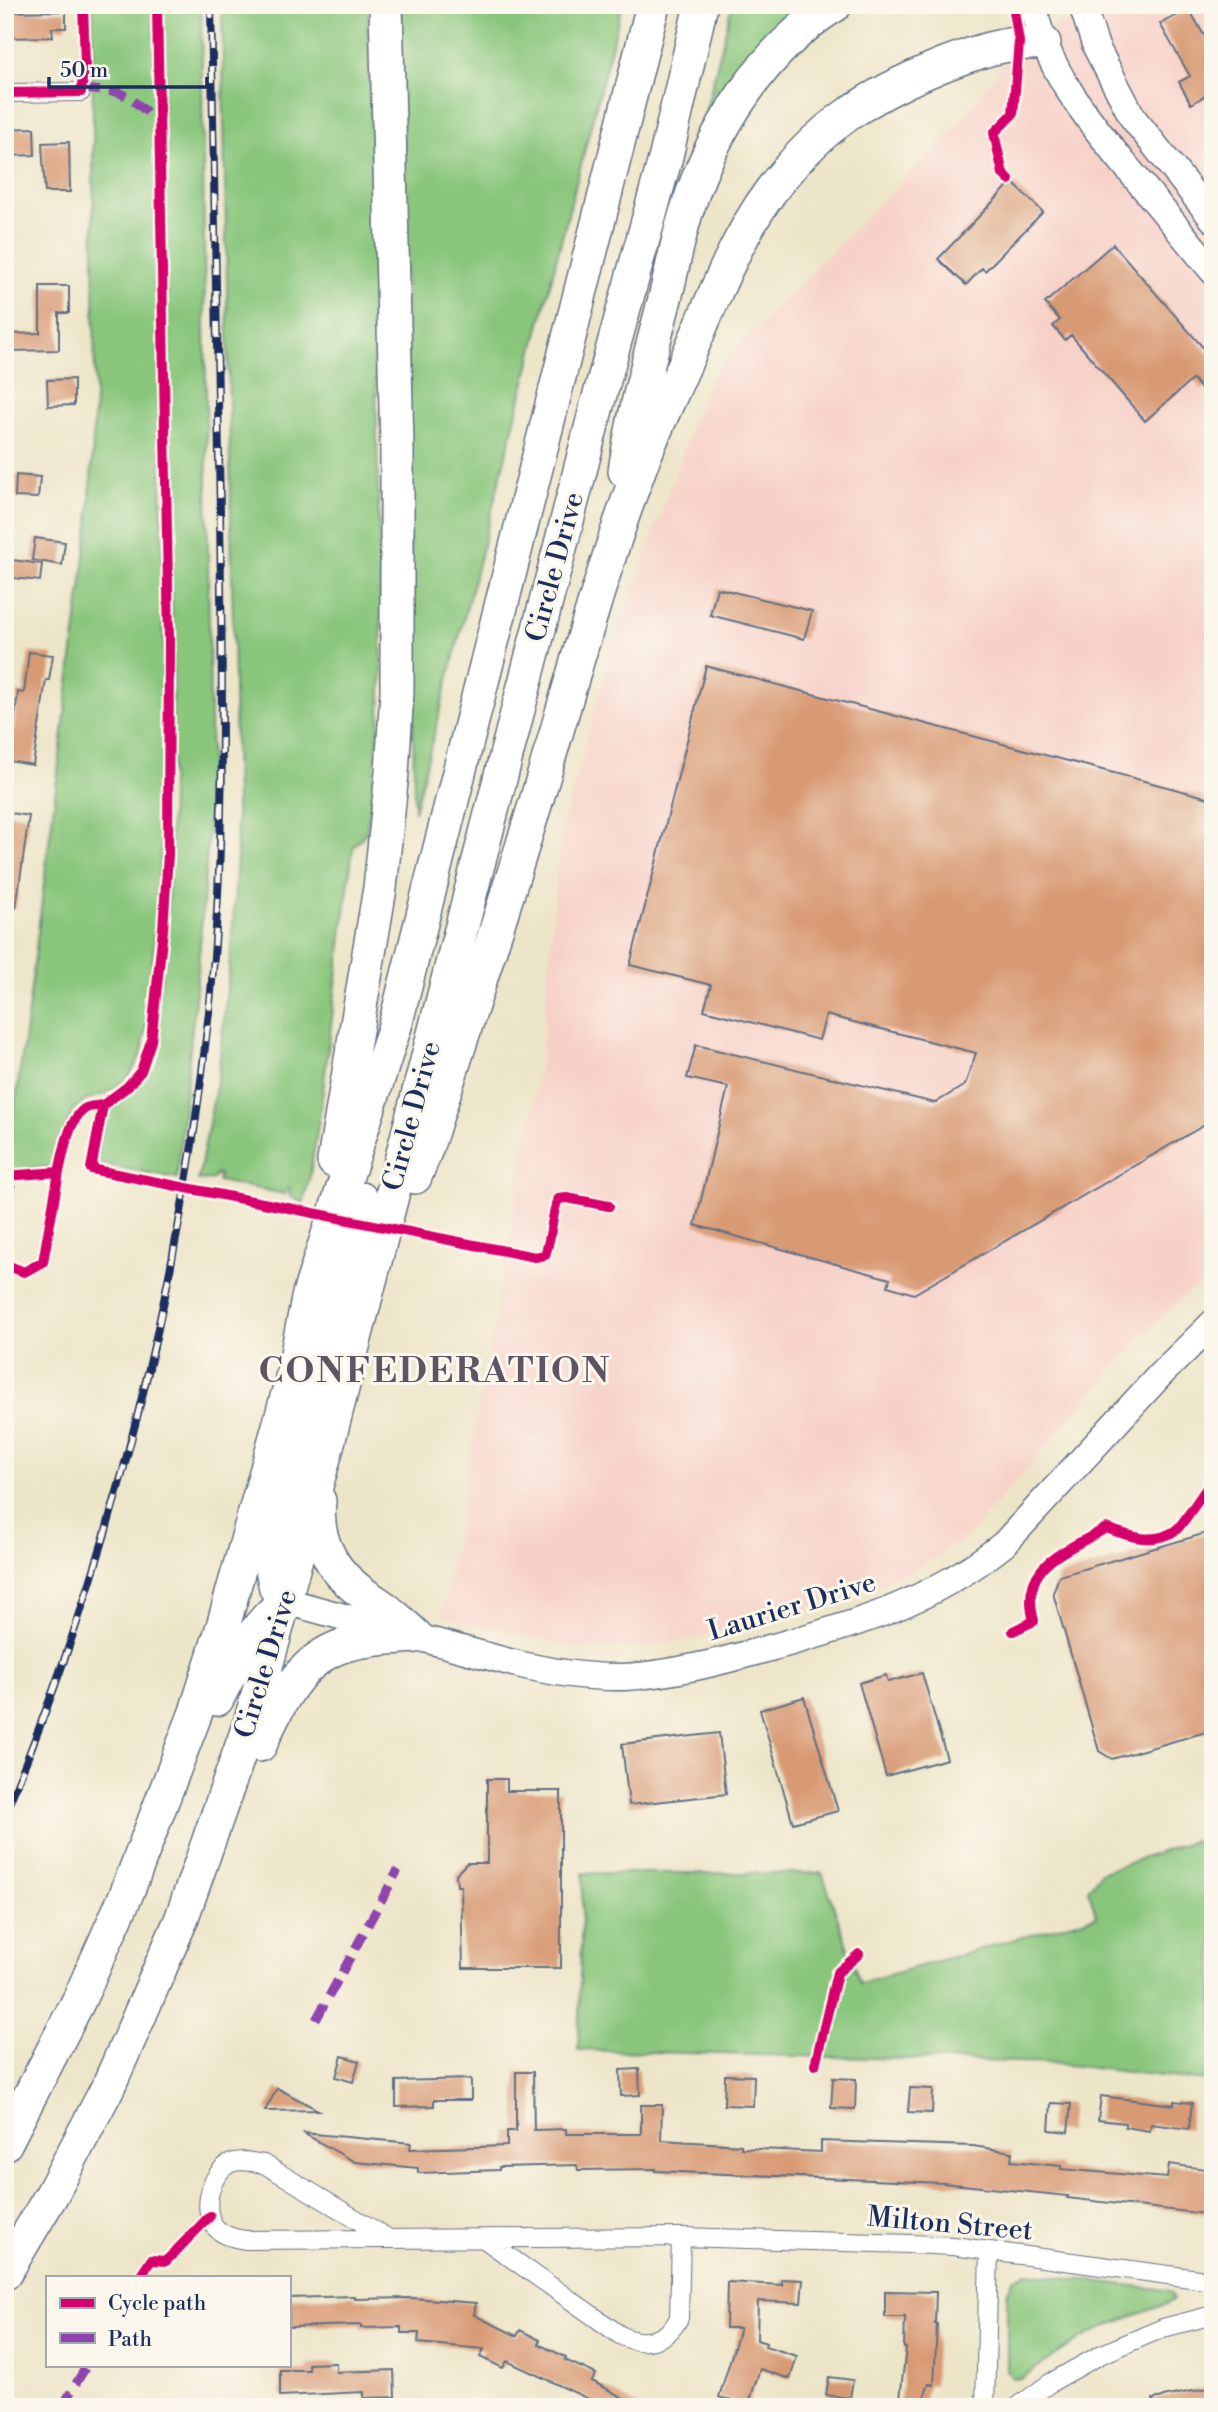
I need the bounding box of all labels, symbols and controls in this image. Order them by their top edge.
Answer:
scale bar [49,46,206,90]
text: 50 m [60,58,108,84]
street label: Circle Drive [518,488,592,646]
street label: Circle Drive [375,1037,449,1195]
district label: CONFEDERATION [259,1350,611,1393]
street label: Laurier Drive [704,1565,880,1649]
street label: Circle Drive [227,1585,305,1743]
street label: Milton Street [866,2199,1034,2249]
legend [46,2276,290,2366]
text: Cycle path [108,2291,207,2317]
text: Path [108,2327,153,2353]

